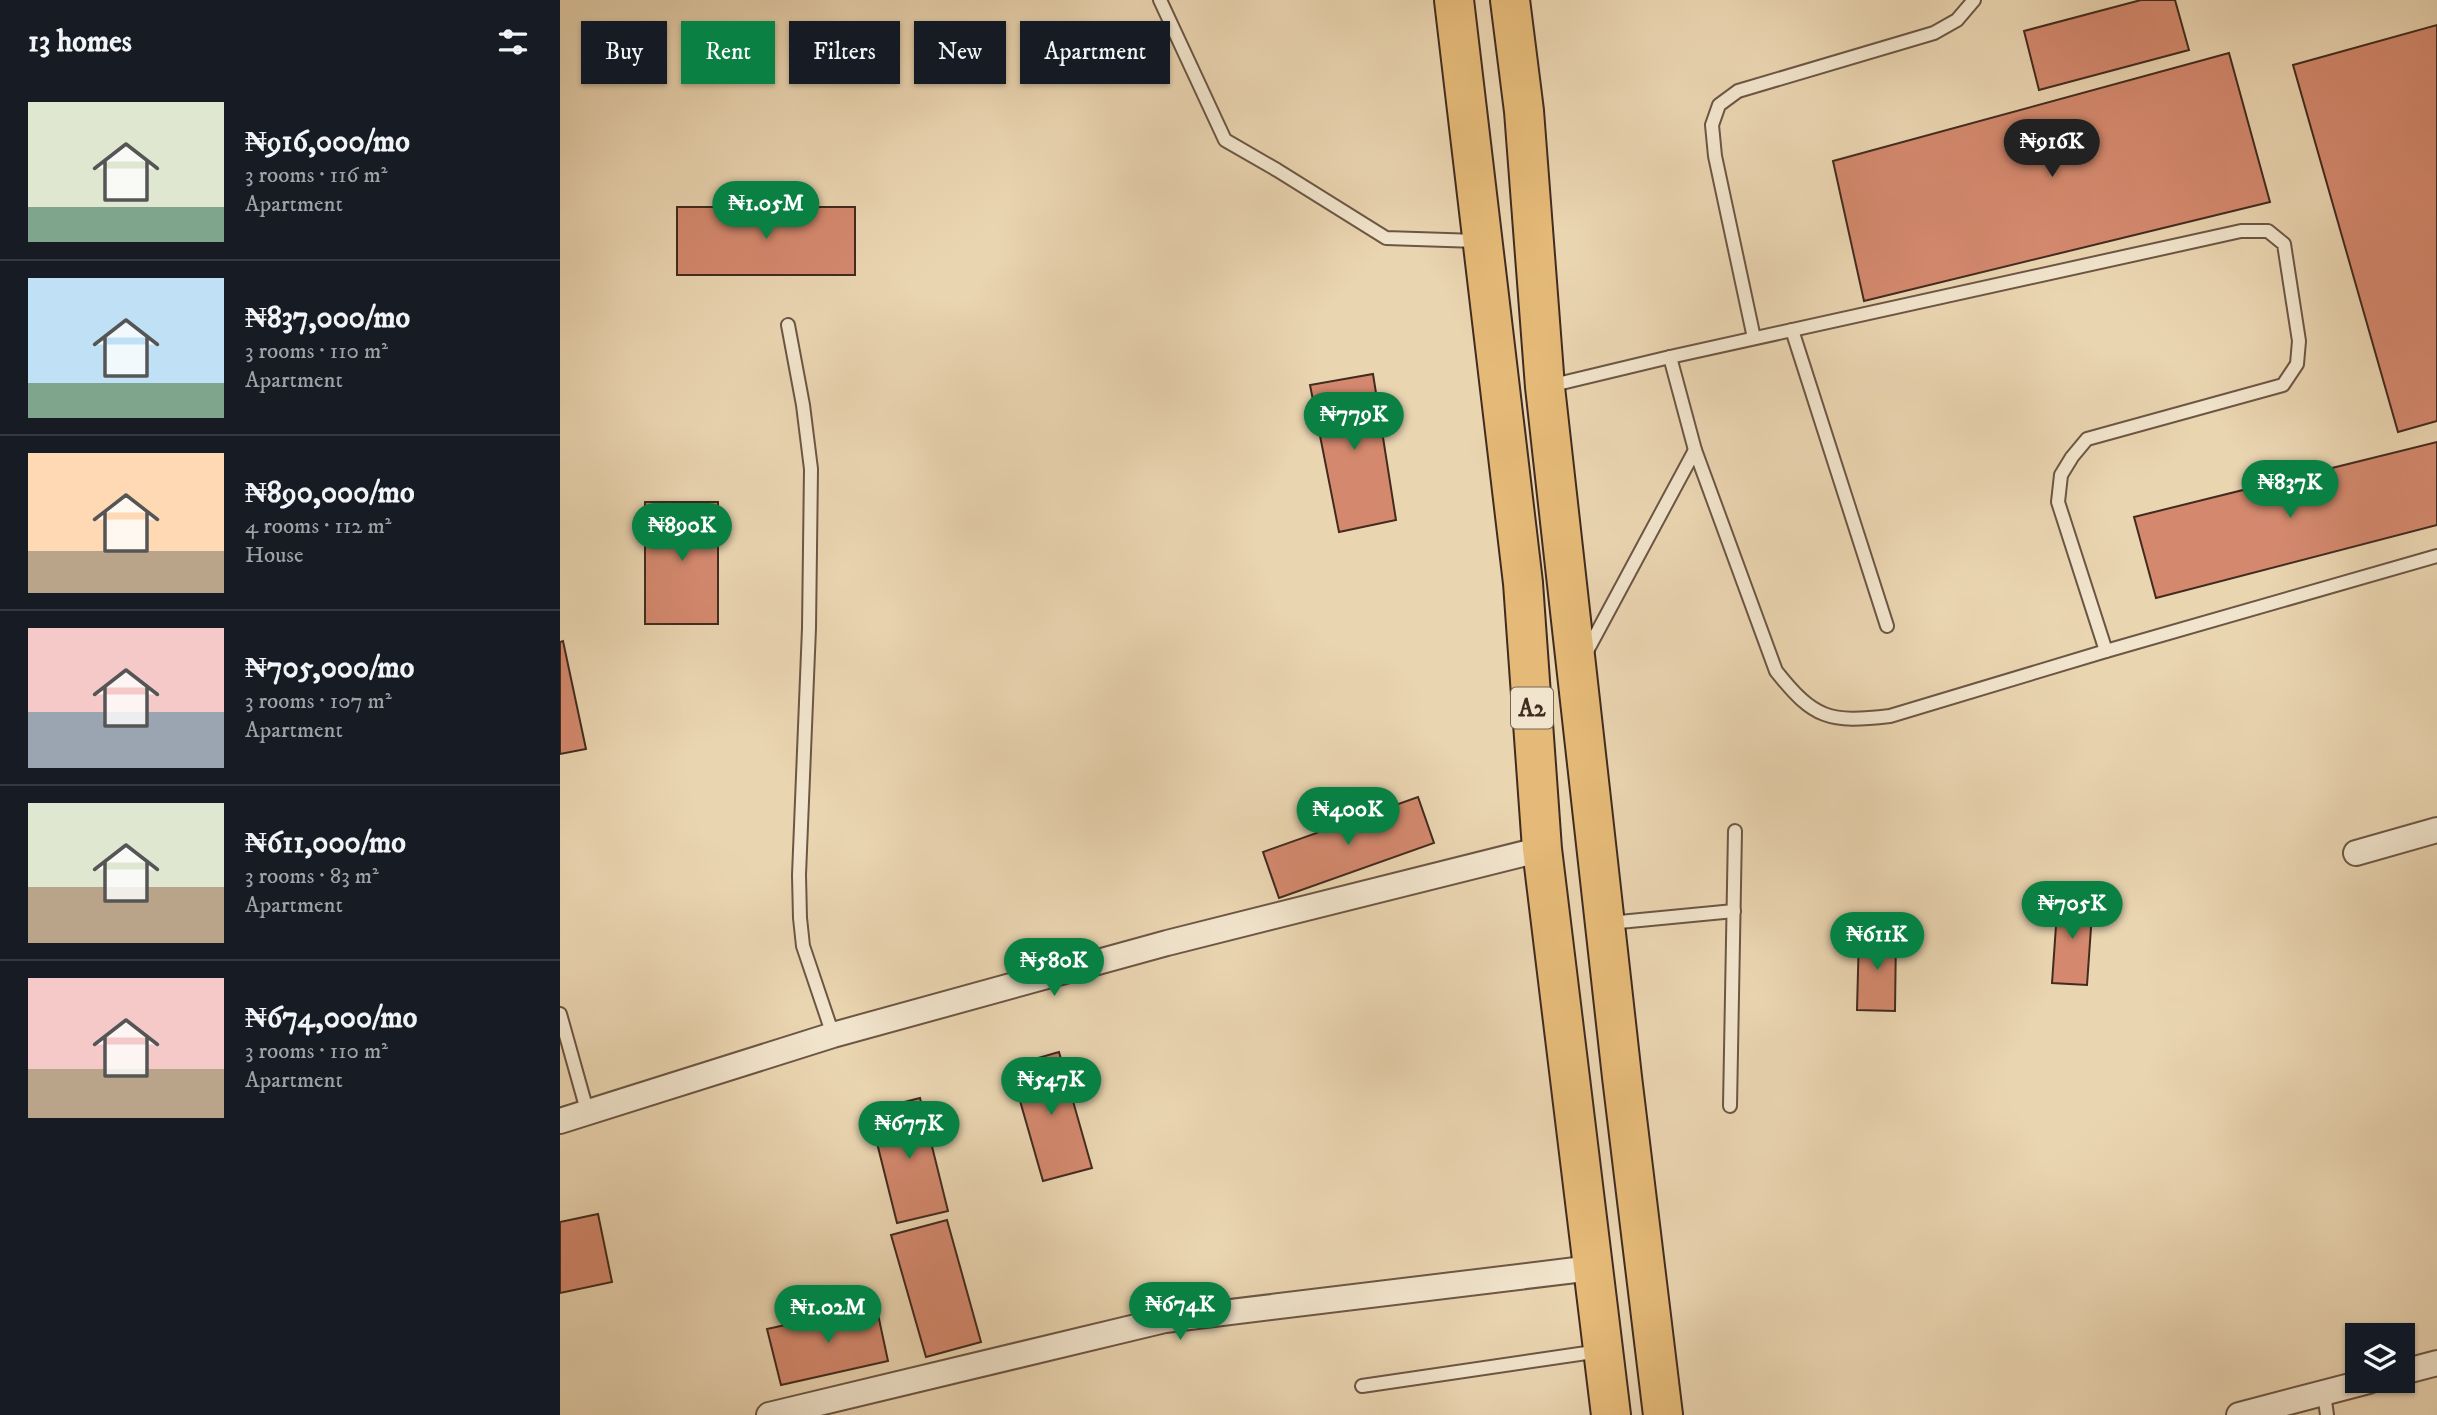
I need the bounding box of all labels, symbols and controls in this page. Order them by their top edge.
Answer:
chip: Buy [581,21,667,84]
chip: Rent [681,21,775,84]
chip: Filters [789,21,900,84]
chip: New [914,21,1006,84]
chip: Apartment [1020,21,1170,84]
icon: filters [494,23,532,61]
text: 13 homes [28,24,132,61]
pin: ₦916K [2003,120,2101,179]
text: ₦916,000/mo [245,124,410,161]
text: ₦916K [2020,127,2084,156]
icon: home [84,130,168,214]
text: 3 rooms · 116 m² [245,161,388,190]
pin: ₦1.05M [709,182,823,241]
text: ₦1.05M [728,189,804,218]
text: Apartment [245,190,343,219]
text: ₦837,000/mo [245,300,410,337]
icon: home [84,306,168,390]
text: 3 rooms · 110 m² [245,337,388,366]
text: Apartment [245,366,343,395]
pin: ₦779K [1305,392,1403,452]
text: ₦779K [1320,400,1388,429]
pin: ₦837K [2241,461,2339,520]
text: ₦837K [2258,468,2322,497]
text: ₦890,000/mo [245,475,415,512]
icon: home [84,481,168,565]
pin: ₦890K [633,504,731,563]
text: ₦890K [648,511,716,540]
text: 4 rooms · 112 m² [245,512,392,541]
text: House [245,541,303,570]
text: ₦705,000/mo [245,650,414,687]
icon: home [84,656,168,740]
text: 3 rooms · 107 m² [245,687,392,716]
road number: A2 [1511,688,1553,728]
text: Apartment [245,716,343,745]
pin: ₦400K [1299,788,1397,847]
text: ₦400K [1313,795,1383,824]
text: ₦611,000/mo [245,825,406,862]
icon: home [84,831,168,915]
text: 3 rooms · 83 m² [245,862,379,891]
pin: ₦705K [2023,881,2121,941]
text: ₦705K [2038,889,2106,918]
text: Apartment [245,891,343,920]
pin: ₦611K [1828,912,1926,972]
text: ₦611K [1846,920,1908,949]
pin: ₦580K [1005,939,1103,998]
text: ₦580K [1020,946,1088,975]
text: ₦674,000/mo [245,1000,417,1037]
icon: home [84,1006,168,1090]
text: 3 rooms · 110 m² [245,1037,388,1066]
pin: ₦547K [1002,1058,1100,1117]
text: ₦547K [1017,1065,1085,1094]
text: Apartment [245,1066,343,1095]
pin: ₦677K [860,1102,958,1161]
text: ₦677K [875,1109,943,1138]
pin: ₦674K [1131,1282,1229,1342]
pin: ₦1.02M [771,1286,885,1345]
text: ₦674K [1145,1290,1215,1319]
text: ₦1.02M [790,1293,866,1322]
map controls [2345,1323,2415,1393]
button: layers [2345,1323,2415,1393]

